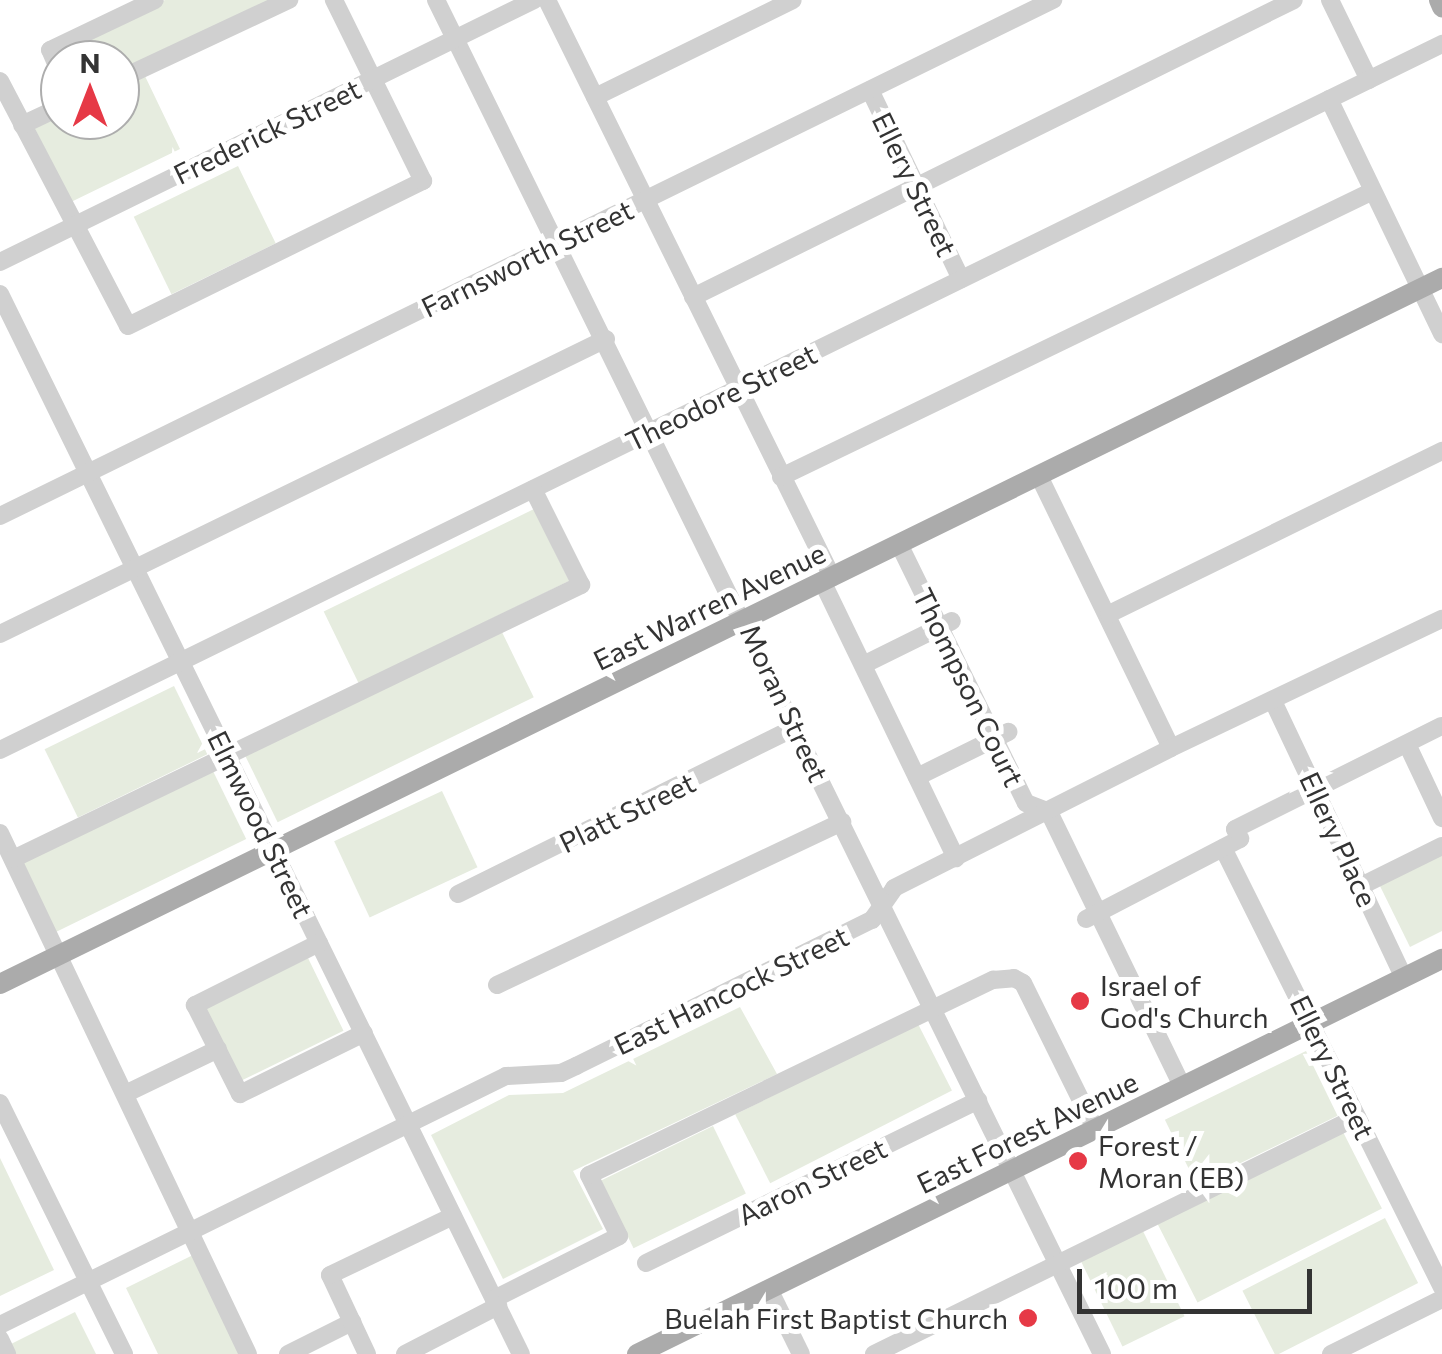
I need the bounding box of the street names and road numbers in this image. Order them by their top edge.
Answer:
street label: Frederick Street [168,71,366,191]
street label: Ellery Street [866,107,964,261]
street label: Farnsworth Street [416,192,638,324]
street label: Theodore Street [620,336,822,458]
street label: East Warren Avenue [588,535,830,677]
street label: Thompson Court [906,582,1032,792]
street label: Moran Street [734,619,836,787]
street label: Elmwood Street [201,725,321,923]
street label: Platt Street [554,765,700,859]
street label: Ellery Place [1293,766,1385,912]
street label: East Hancock Street [608,919,854,1061]
street label: Ellery Street [1284,990,1382,1144]
street label: East Forest Avenue [911,1064,1143,1200]
street label: Aaron Street [732,1130,892,1232]

